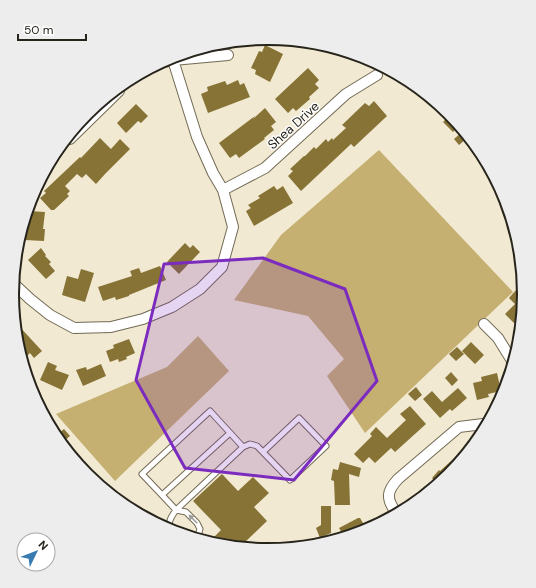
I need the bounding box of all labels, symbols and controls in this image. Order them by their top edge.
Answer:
scale bar [18,16,86,42]
text: 50 m [24,22,53,38]
street label: Shea Drive [264,98,323,153]
one-way arrow [188,514,198,524]
north arrow [16,532,56,572]
text: N [35,537,51,553]

